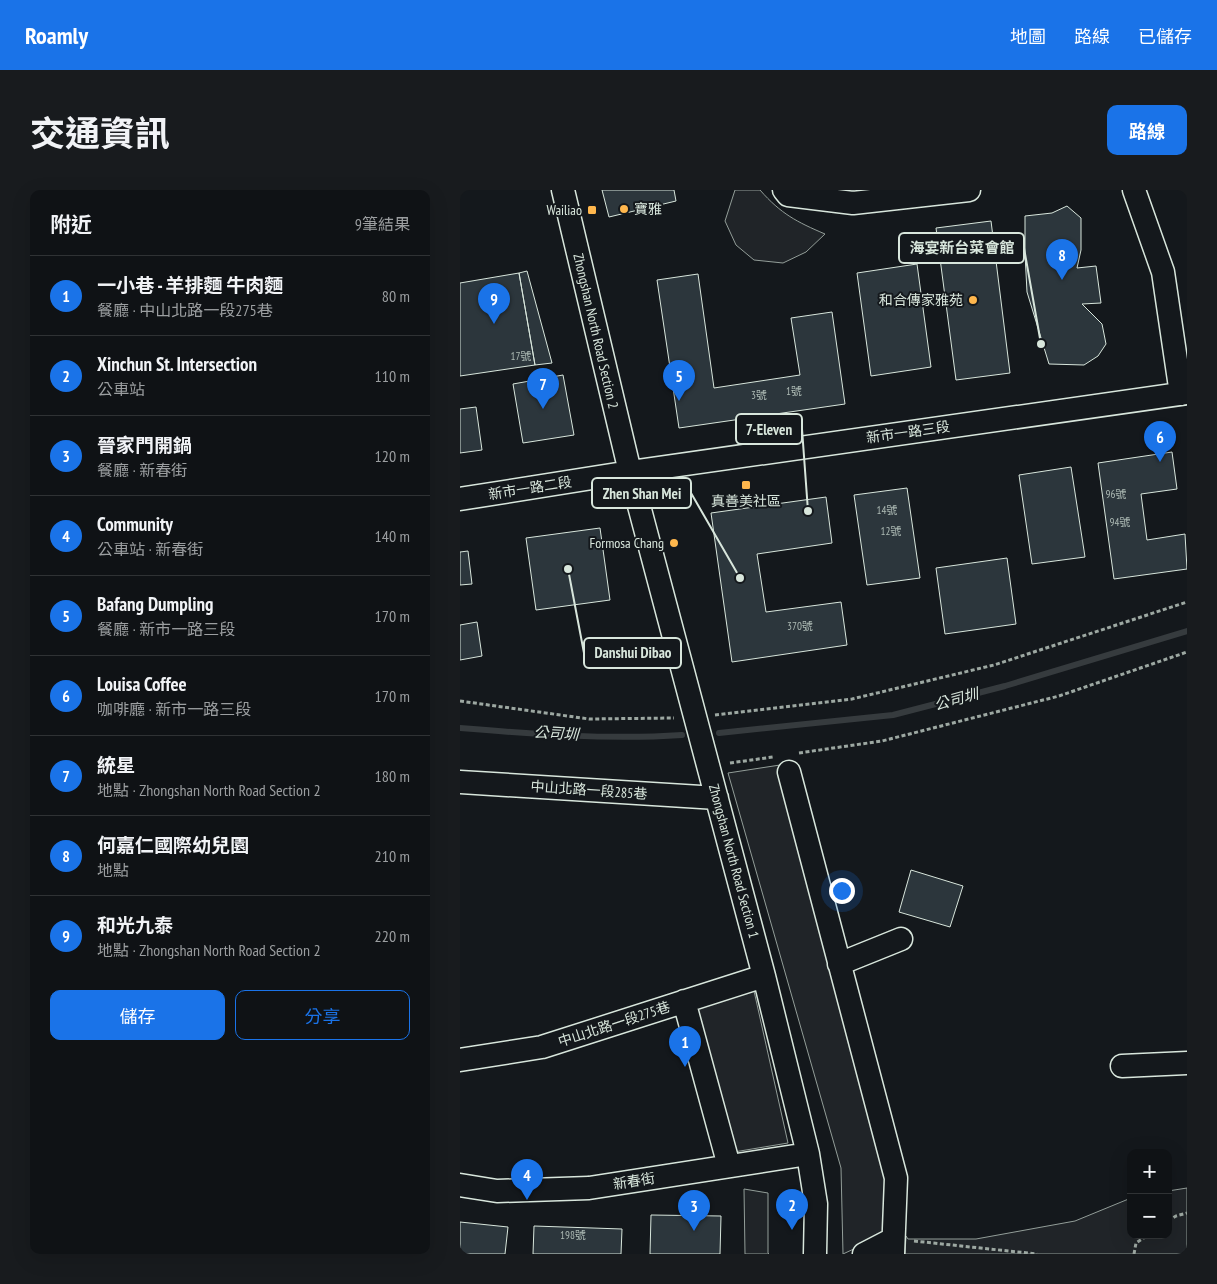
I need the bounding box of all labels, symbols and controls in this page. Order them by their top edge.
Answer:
text: Roamly [25,20,88,51]
text: 地圖 [1010,25,1046,48]
text: 路線 [1074,25,1110,48]
text: 已儲存 [1138,25,1192,48]
button: 路線 [1107,105,1187,155]
text: 交通資訊 [30,110,170,156]
place label: 寶雅 [634,200,662,218]
place label: Wailiao [546,201,582,219]
marker: 寶雅 [618,203,630,215]
marker: Wailiao [586,204,598,216]
text: 附近 [50,211,92,238]
text: 9筆結果 [355,214,410,234]
callout: 海宴新台菜會館 [899,233,1024,263]
text: 海宴新台菜會館 [909,238,1015,257]
pin: 8 [1046,239,1078,280]
street label: Zhongshan North Road Section 2 [569,252,623,410]
text: 一小巷 - 羊排麵 牛肉麵 [97,273,283,297]
pin: 9 [478,283,510,324]
text: 1 [62,286,70,306]
text: 80 m [382,286,410,306]
place label: 和合傳家雅苑 [879,291,963,309]
marker: 和合傳家雅苑 [967,294,979,306]
text: 餐廳 · 中山北路一段275巷 [97,300,273,320]
house number: 17號 [511,349,531,363]
text: Xinchun St. Intersection [97,352,257,376]
pin: 5 [663,360,695,401]
text: 2 [62,366,70,386]
text: 110 m [375,366,410,386]
pin: 7 [527,368,559,409]
text: 公車站 [97,379,145,399]
house number: 1號 [786,384,802,398]
house number: 3號 [751,388,767,402]
callout: 7-Eleven [736,414,802,444]
street label: 新市一路三段 [865,417,951,447]
text: 7-Eleven [746,420,792,439]
pin: 6 [1144,421,1176,462]
text: 晉家門開鍋 [97,433,192,457]
text: 3 [62,446,70,466]
text: 120 m [375,446,410,466]
text: 餐廳 · 新春街 [97,460,187,480]
street label: 新市一路二段 [487,473,573,503]
callout: Zhen Shan Mei [592,478,691,508]
marker: 真善美社區 [740,479,752,491]
text: Zhen Shan Mei [603,484,681,503]
house number: 96號 [1106,487,1126,501]
place label: 真善美社區 [711,492,781,510]
house number: 14號 [877,503,897,517]
text: Community [97,512,173,536]
house number: 94號 [1110,515,1130,529]
house number: 12號 [881,524,901,538]
text: 4 [62,526,70,546]
text: 140 m [375,526,410,546]
place label: Formosa Chang [590,534,664,552]
marker: Formosa Chang [668,537,680,549]
text: 公車站 · 新春街 [97,539,203,559]
text: Bafang Dumpling [97,592,214,616]
text: 5 [62,606,70,626]
text: 170 m [375,606,410,626]
text: 餐廳 · 新市一路三段 [97,619,235,639]
house number: 370號 [787,619,813,633]
callout: Danshui Dibao [584,638,681,668]
text: Danshui Dibao [595,643,672,662]
text: Louisa Coffee [97,672,187,696]
water label: 公司圳 [932,683,982,714]
text: 6 [62,686,70,706]
text: 170 m [375,686,410,706]
text: 咖啡廳 · 新市一路三段 [97,699,251,719]
water label: 公司圳 [533,722,581,744]
text: 統星 [97,753,135,777]
text: 7 [62,766,70,786]
text: 180 m [375,766,410,786]
street label: 中山北路一段285巷 [530,777,648,803]
text: 地點 · Zhongshan North Road Section 2 [97,780,321,800]
street label: Zhongshan North Road Section 1 [705,782,763,940]
text: 何嘉仁國際幼兒園 [97,833,249,857]
text: 8 [62,846,70,866]
text: 210 m [375,846,410,866]
text: 地點 [97,860,129,880]
your location [829,878,855,904]
text: 和光九泰 [97,913,173,937]
text: 9 [62,926,70,946]
text: 220 m [375,926,410,946]
text: 地點 · Zhongshan North Road Section 2 [97,940,321,960]
button: 儲存 [50,990,225,1040]
button: 分享 [235,990,410,1040]
street label: 中山北路一段275巷 [556,997,672,1051]
pin: 1 [669,1026,701,1067]
map controls [1127,1149,1172,1239]
button: + [1127,1149,1172,1194]
pin: 4 [511,1159,543,1200]
street label: 新春街 [612,1169,656,1193]
pin: 2 [776,1189,808,1230]
pin: 3 [678,1190,710,1231]
button: − [1127,1194,1172,1239]
house number: 198號 [560,1228,586,1242]

